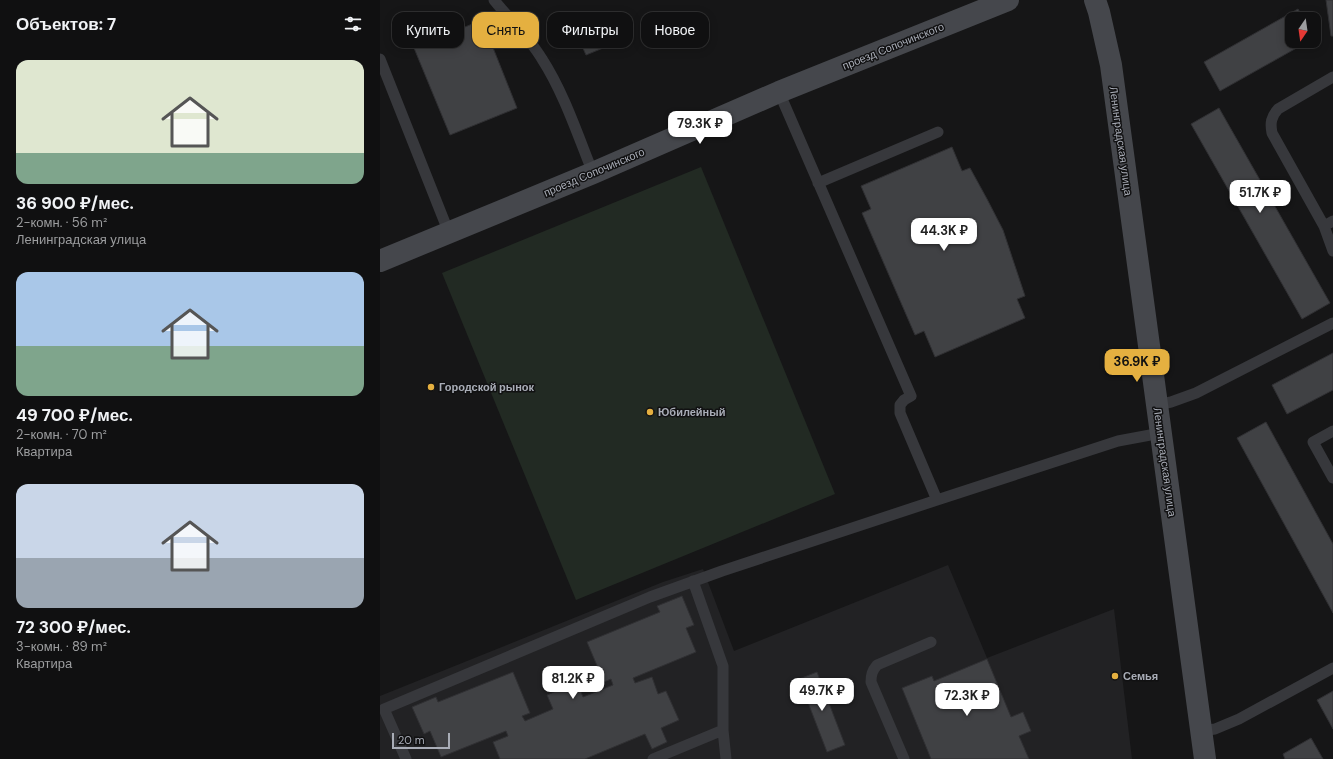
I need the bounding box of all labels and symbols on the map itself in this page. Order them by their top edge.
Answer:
north arrow [1285,12,1321,48]
street label: проезд Сопочинского [840,19,946,73]
street label: Ленинградская улица [1106,86,1136,197]
pin: 79.3K ₽ [663,111,737,145]
street label: проезд Сопочинского [541,144,647,200]
pin: 51.7K ₽ [1223,180,1297,214]
pin: 44.3K ₽ [907,218,981,252]
pin: 36.9K ₽ [1100,349,1174,383]
place label: Городской рынок [439,380,535,394]
marker: Городской рынок [426,382,436,392]
place label: Юбилейный [658,405,725,419]
marker: Юбилейный [645,407,655,417]
street label: Ленинградская улица [1150,407,1180,518]
pin: 81.2K ₽ [536,666,610,700]
place label: Семья [1123,669,1158,683]
marker: Семья [1110,671,1120,681]
pin: 49.7K ₽ [785,678,859,712]
pin: 72.3K ₽ [930,683,1004,717]
scale bar [392,731,450,750]

